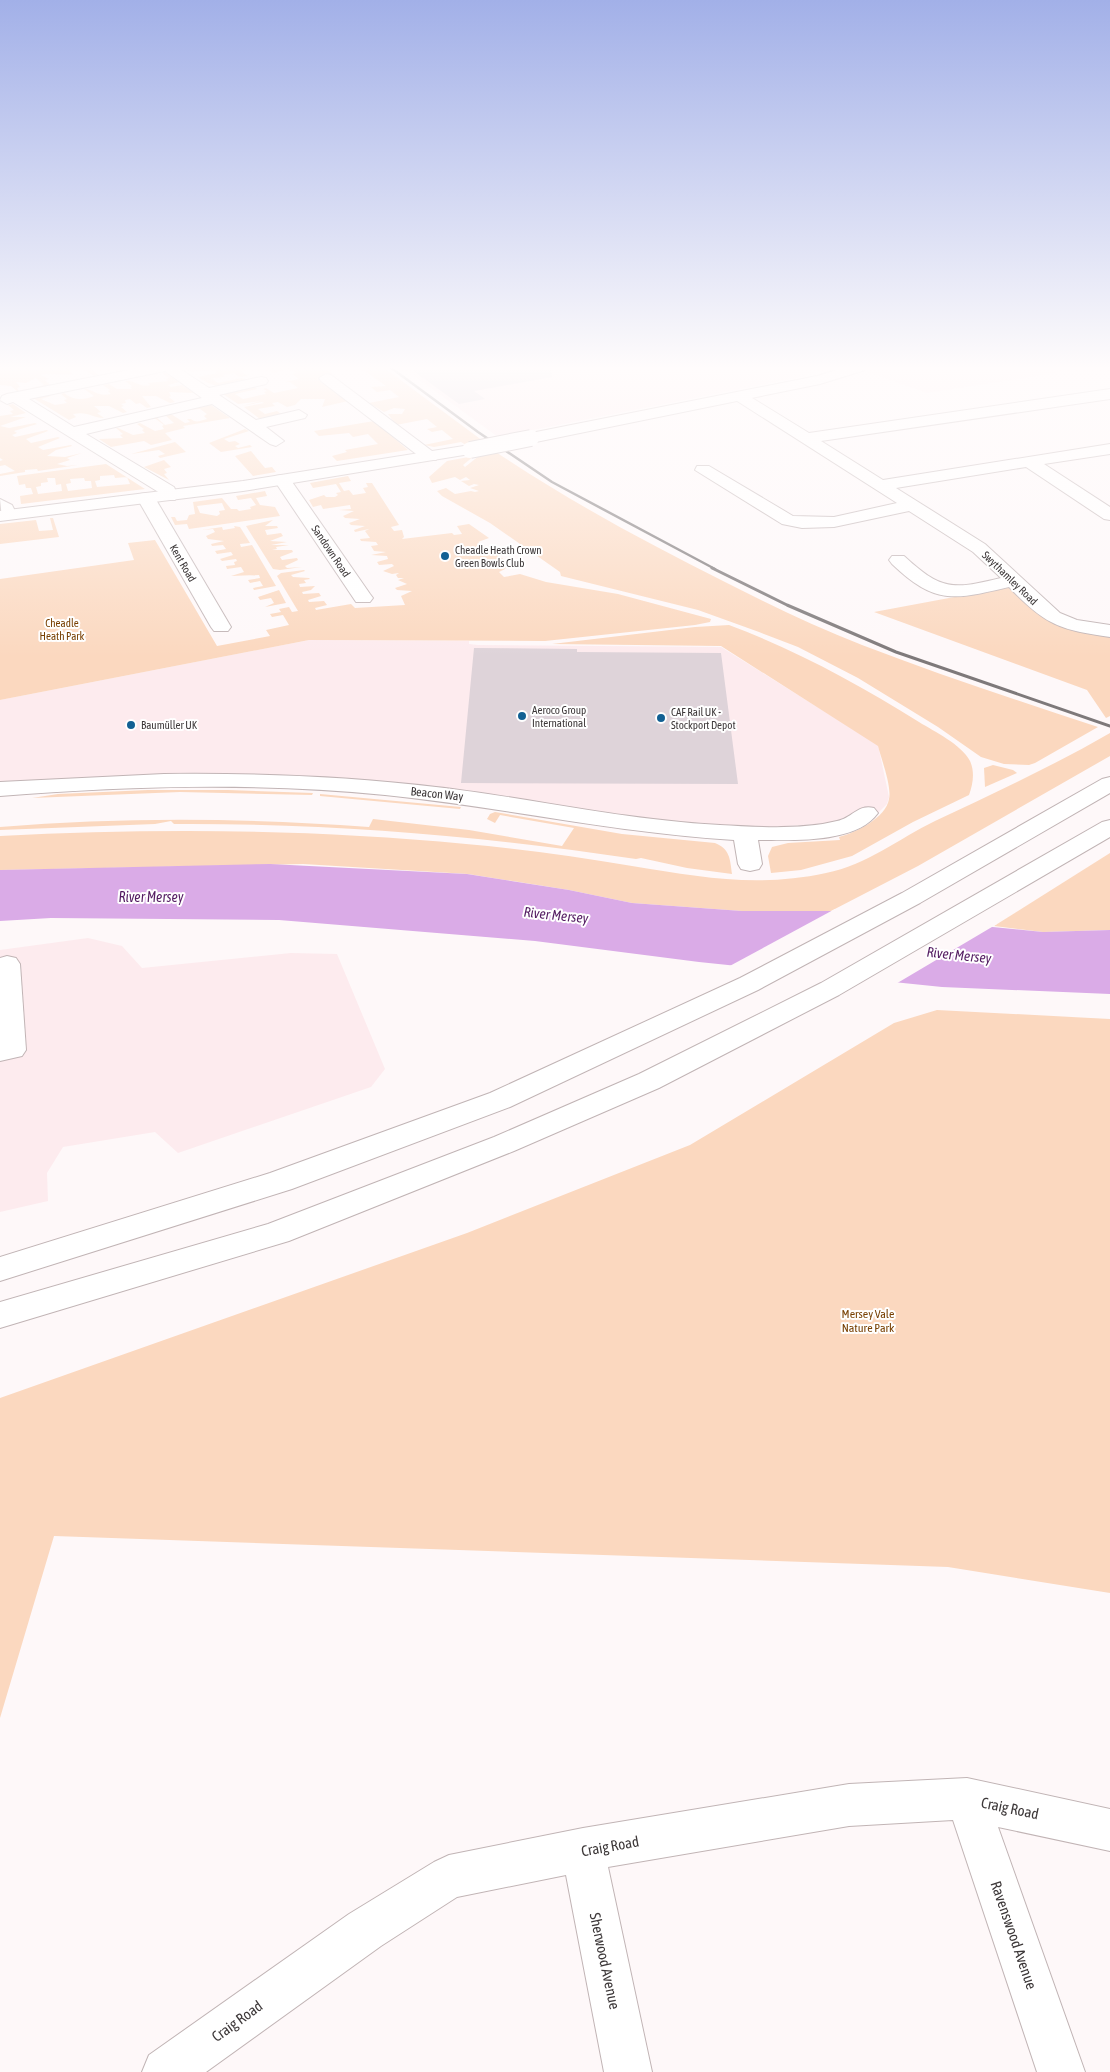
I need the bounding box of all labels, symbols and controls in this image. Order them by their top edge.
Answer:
street label: Sandown Road [309,523,353,579]
street label: Kent Road [168,542,198,584]
place label: Cheadle Heath Crown Green Bowls Club [455,544,542,569]
street label: Swythamley Road [980,549,1040,607]
marker: Cheadle Heath Crown Green Bowls Club [439,550,451,562]
park label: Cheadle Heath Park [40,617,85,642]
place label: Aeroco Group International [532,704,586,729]
place label: CAF Rail UK - Stockport Depot [671,706,736,731]
marker: Aeroco Group International [516,710,528,722]
marker: CAF Rail UK - Stockport Depot [655,712,667,724]
marker: Baumüller UK [125,719,137,731]
place label: Baumüller UK [141,719,198,731]
street label: Beacon Way [410,784,464,804]
water label: River Mersey [118,889,184,905]
water label: River Mersey [523,904,589,926]
water label: River Mersey [926,944,992,966]
park label: Mersey Vale Nature Park [842,1307,895,1335]
street label: Craig Road [980,1794,1040,1822]
street label: Craig Road [580,1833,640,1859]
street label: Ravenswood Avenue [987,1879,1041,1992]
street label: Sherwood Avenue [586,1911,624,2011]
street label: Craig Road [208,1997,266,2045]

